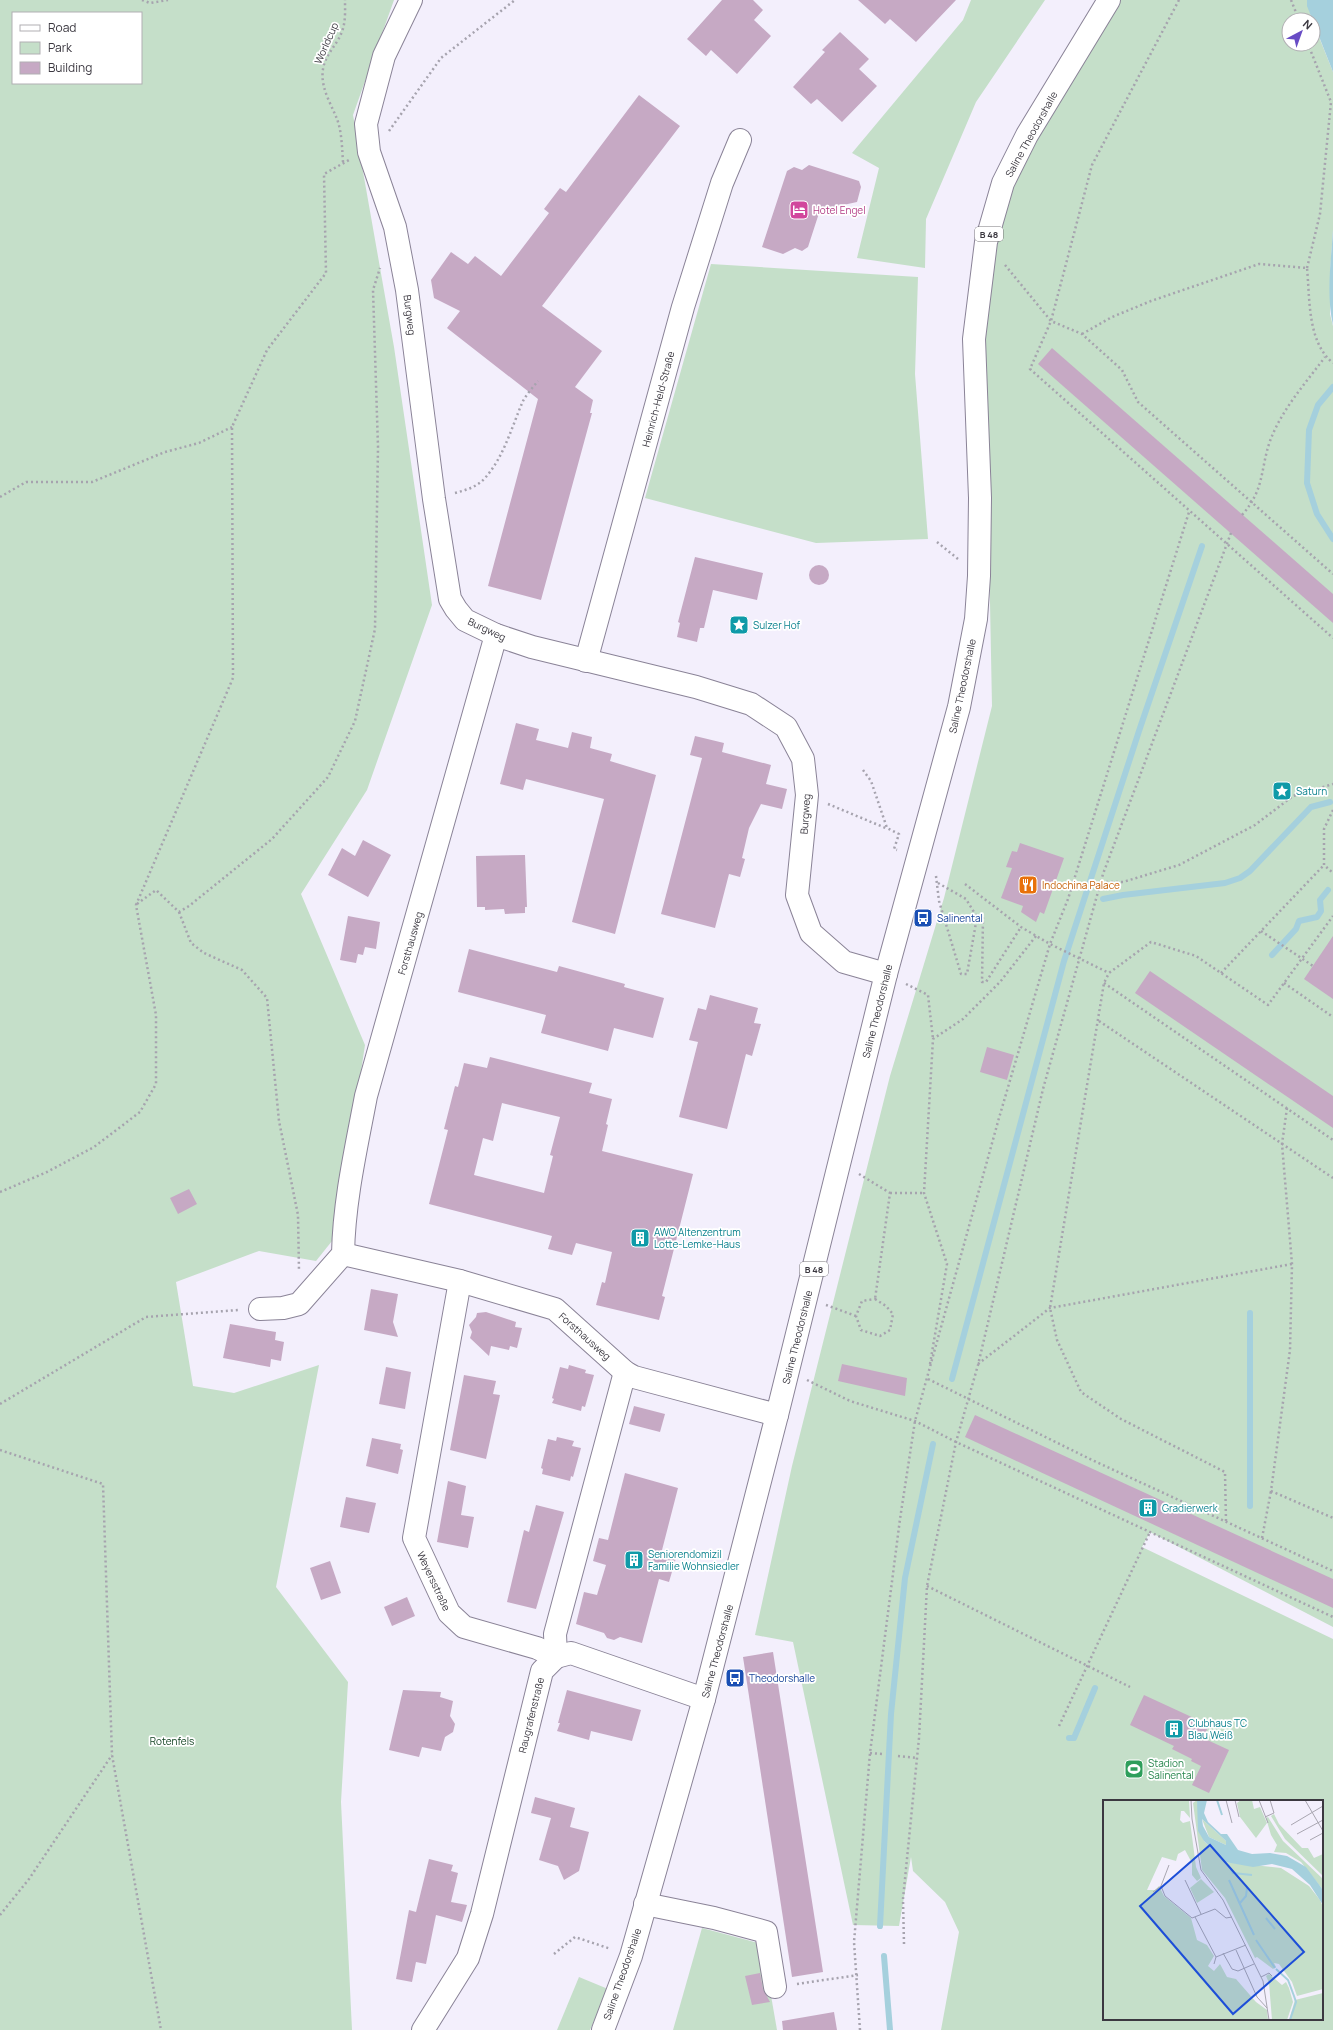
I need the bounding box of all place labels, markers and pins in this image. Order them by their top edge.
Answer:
hotel icon: Hotel Engel [788,199,810,221]
place label: Hotel Engel [813,203,866,217]
place icon: Sulzer Hof [728,614,750,636]
place label: Sulzer Hof [753,618,801,632]
place icon: Saturn [1271,780,1293,802]
place label: Saturn [1296,784,1327,798]
restaurant icon: Indochina Palace [1017,874,1039,896]
place label: Indochina Palace [1042,878,1120,892]
bus stop icon: Salinental [912,907,934,929]
place label: Salinental [937,911,983,925]
place label: AWO Altenzentrum Lotte-Lemke-Haus [654,1225,741,1251]
building icon: AWO Altenzentrum Lotte-Lemke-Haus [629,1227,651,1249]
building icon: Gradierwerk [1137,1497,1159,1519]
place label: Gradierwerk [1162,1501,1219,1515]
place label: Seniorendomizil Familie Wohnsiedler [648,1547,740,1573]
building icon: Seniorendomizil Familie Wohnsiedler [623,1549,645,1571]
bus stop icon: Theodorshalle [724,1667,746,1689]
place label: Theodorshalle [749,1671,815,1685]
place label: Clubhaus TC Blau Weiß [1188,1716,1247,1742]
building icon: Clubhaus TC Blau Weiß [1163,1718,1185,1740]
place label: Stadion Salinental [1148,1756,1194,1782]
sports icon: Stadion Salinental [1123,1758,1145,1780]

